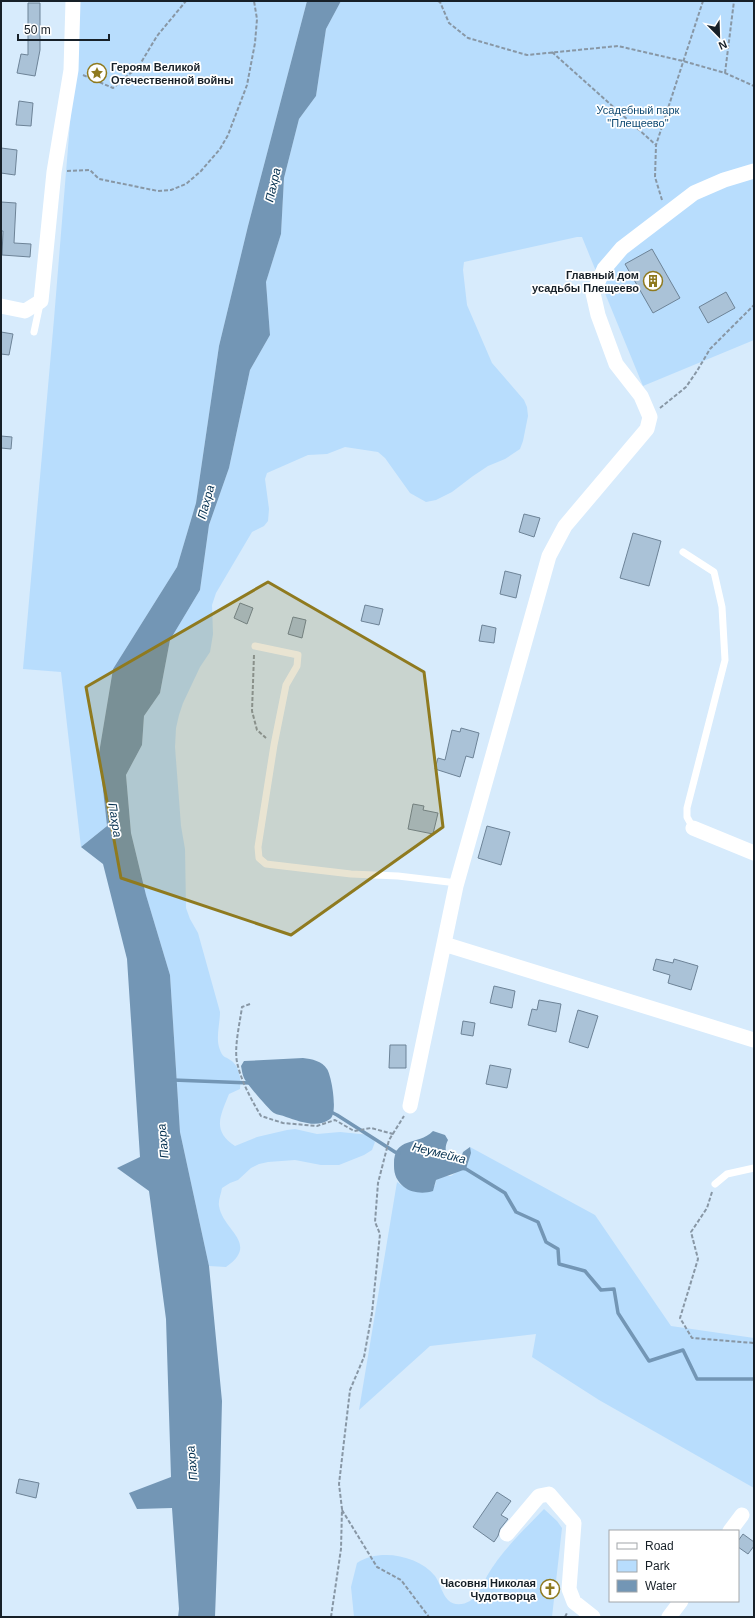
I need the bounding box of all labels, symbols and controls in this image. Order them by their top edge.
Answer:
scale bar [18,16,109,42]
north arrow [699,16,739,56]
text: 50 m [24,23,51,37]
text: N [717,38,729,52]
place label: Героям Великой Отечественной войны [111,61,233,86]
place icon: Героям Великой Отечественной войны [86,62,108,84]
park label: Усадебный парк "Плещеево" [597,104,680,129]
water label: Пахра [262,166,284,203]
place label: Главный дом усадьбы Плещеево [532,269,639,294]
building icon: Главный дом усадьбы Плещеево [642,270,664,292]
water label: Пахра [195,483,217,521]
water label: Пахра [105,802,125,839]
water label: Пахра [154,1123,171,1159]
water label: Неумейка [411,1140,468,1167]
water label: Пахра [183,1445,200,1481]
legend [609,1530,739,1602]
text: Road [645,1539,674,1553]
text: Park [645,1559,671,1573]
place label: Часовня Николая Чудотворца [440,1577,537,1602]
church icon: Часовня Николая Чудотворца [539,1578,561,1600]
text: Water [645,1579,677,1593]

